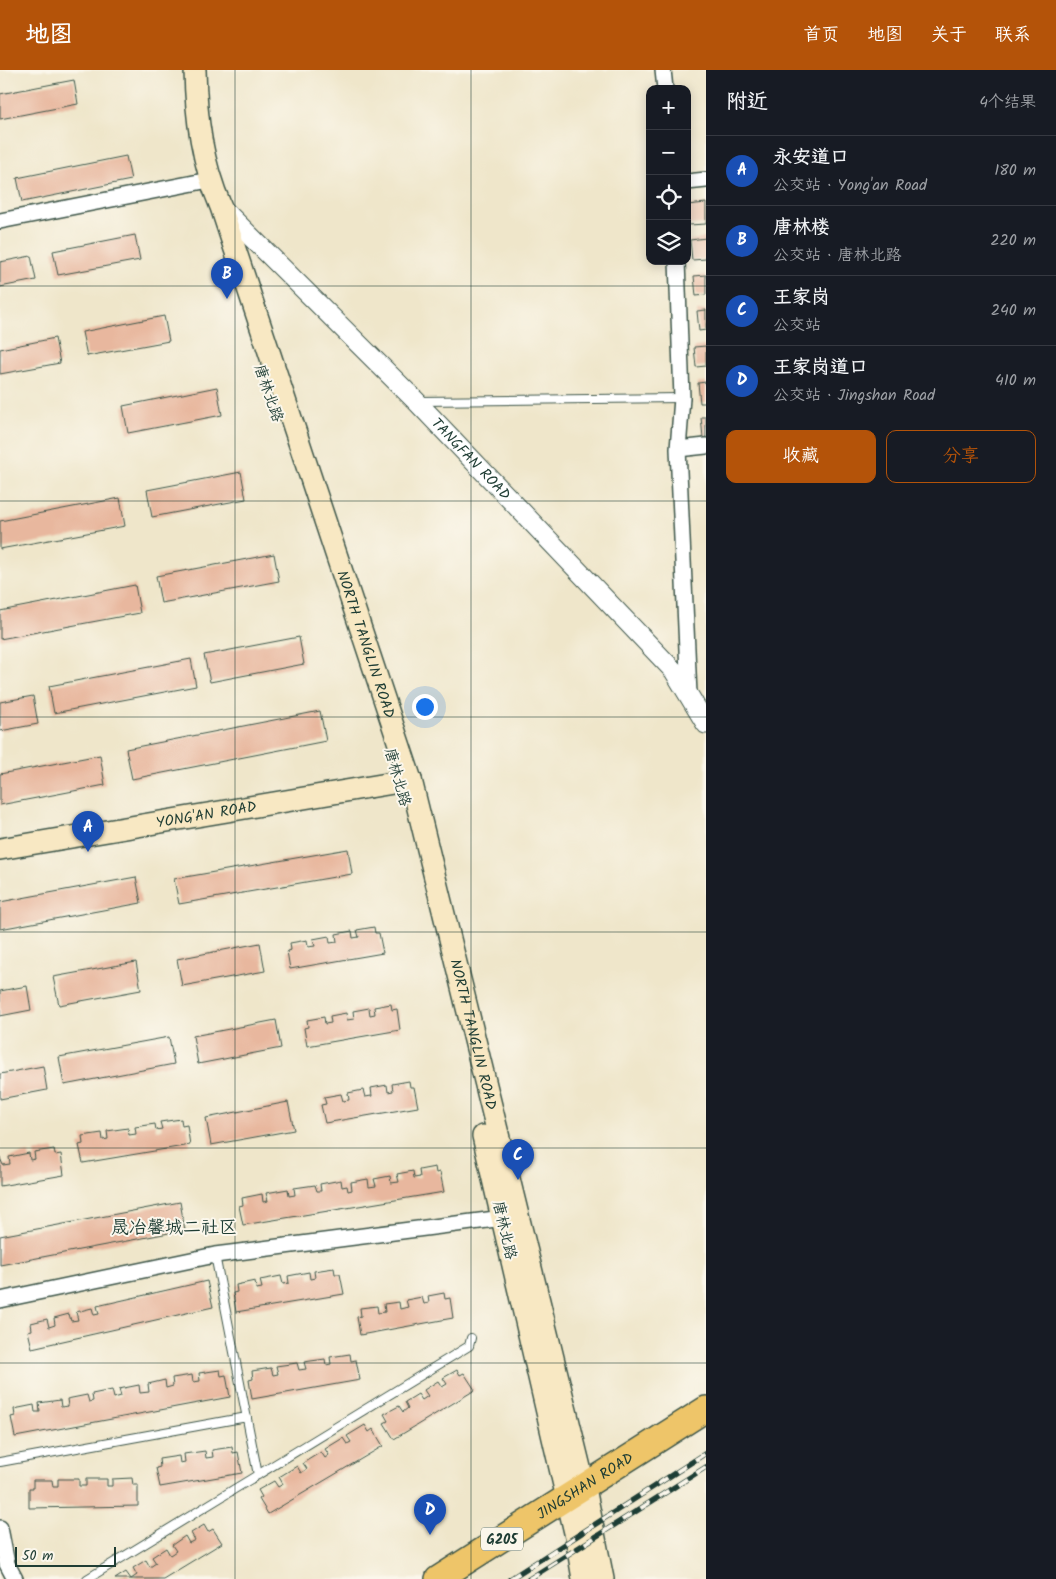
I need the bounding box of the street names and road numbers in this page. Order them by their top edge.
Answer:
street label: 唐林北路 [247,361,289,426]
street label: TANGFAN ROAD [425,413,516,506]
street label: NORTH TANGLIN ROAD [329,567,401,722]
street label: 唐林北路 [377,745,417,809]
street label: YONG'AN ROAD [154,795,259,836]
street label: NORTH TANGLIN ROAD [442,957,503,1113]
street label: 唐林北路 [486,1198,522,1262]
street label: JINGSHAN ROAD [532,1447,639,1527]
road number: G205 [481,1528,523,1550]

